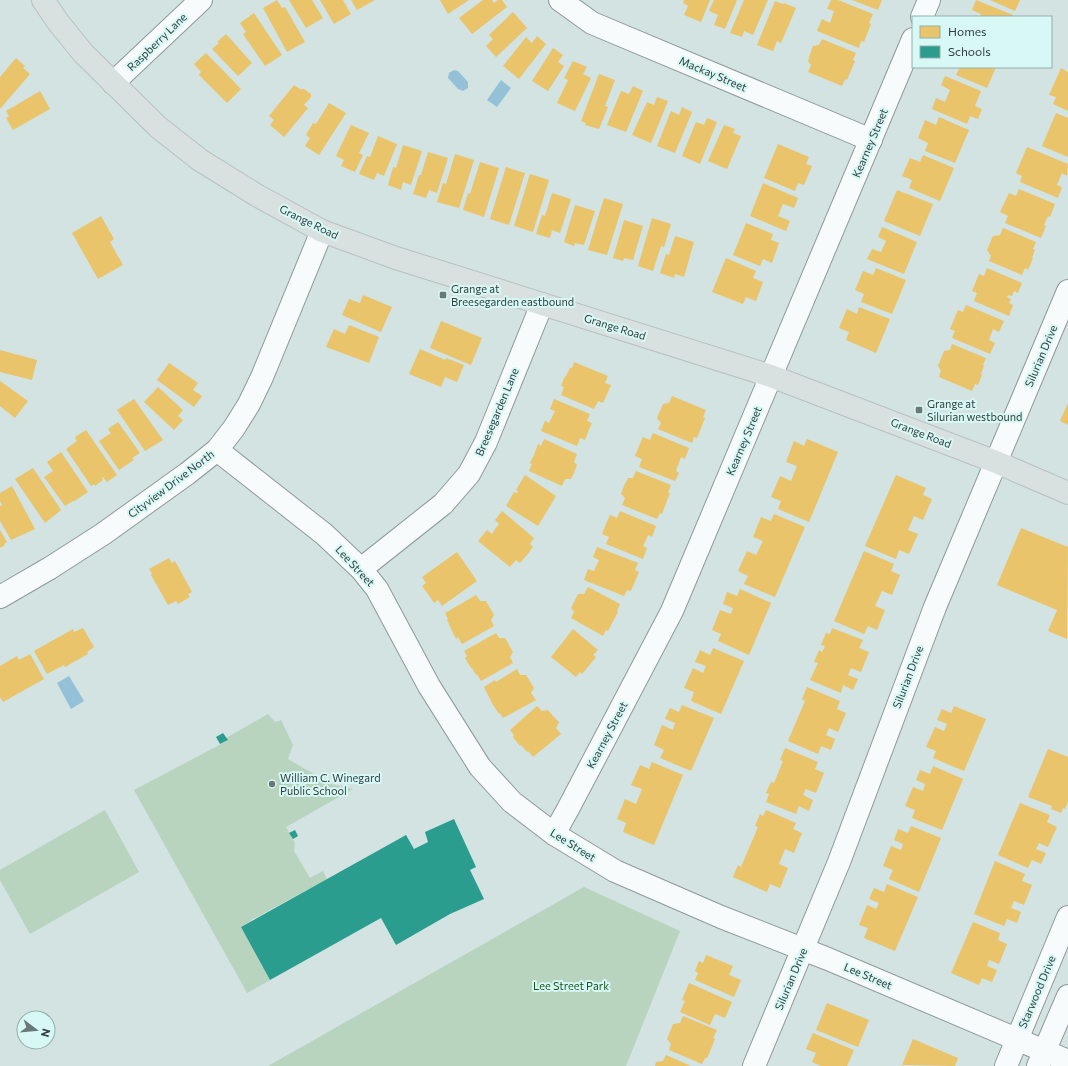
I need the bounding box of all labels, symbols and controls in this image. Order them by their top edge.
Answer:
street label: Raspberry Lane [124,10,189,73]
legend [912,16,1052,68]
text: Homes [948,24,986,38]
text: Schools [948,44,991,58]
street label: Mackay Street [677,53,749,94]
street label: Kearney Street [849,106,890,179]
street label: Grange Road [278,202,341,241]
place label: Grange at Breesegarden eastbound [451,282,574,308]
marker: Grange at Breesegarden eastbound [438,290,448,300]
street label: Grange Road [583,311,648,342]
street label: Silurian Drive [1022,323,1060,389]
street label: Breesegarden Lane [472,366,521,458]
place label: Grange at Silurian westbound [927,397,1022,423]
street label: Kearney Street [723,404,764,477]
marker: Grange at Silurian westbound [914,405,924,415]
street label: Grange Road [889,415,953,450]
street label: Cityview Drive North [125,447,216,520]
street label: Lee Street [333,543,378,589]
street label: Silurian Drive [890,643,926,710]
street label: Kearney Street [583,699,630,770]
place label: William C. Winegard Public School [280,771,381,797]
marker: William C. Winegard Public School [267,779,277,789]
street label: Lee Street [548,826,599,864]
street label: Silurian Drive [772,946,810,1012]
street label: Starwood Drive [1015,953,1058,1030]
street label: Lee Street [842,960,895,992]
park label: Lee Street Park [533,979,609,992]
north arrow [16,1010,56,1050]
text: N [39,1027,53,1039]

